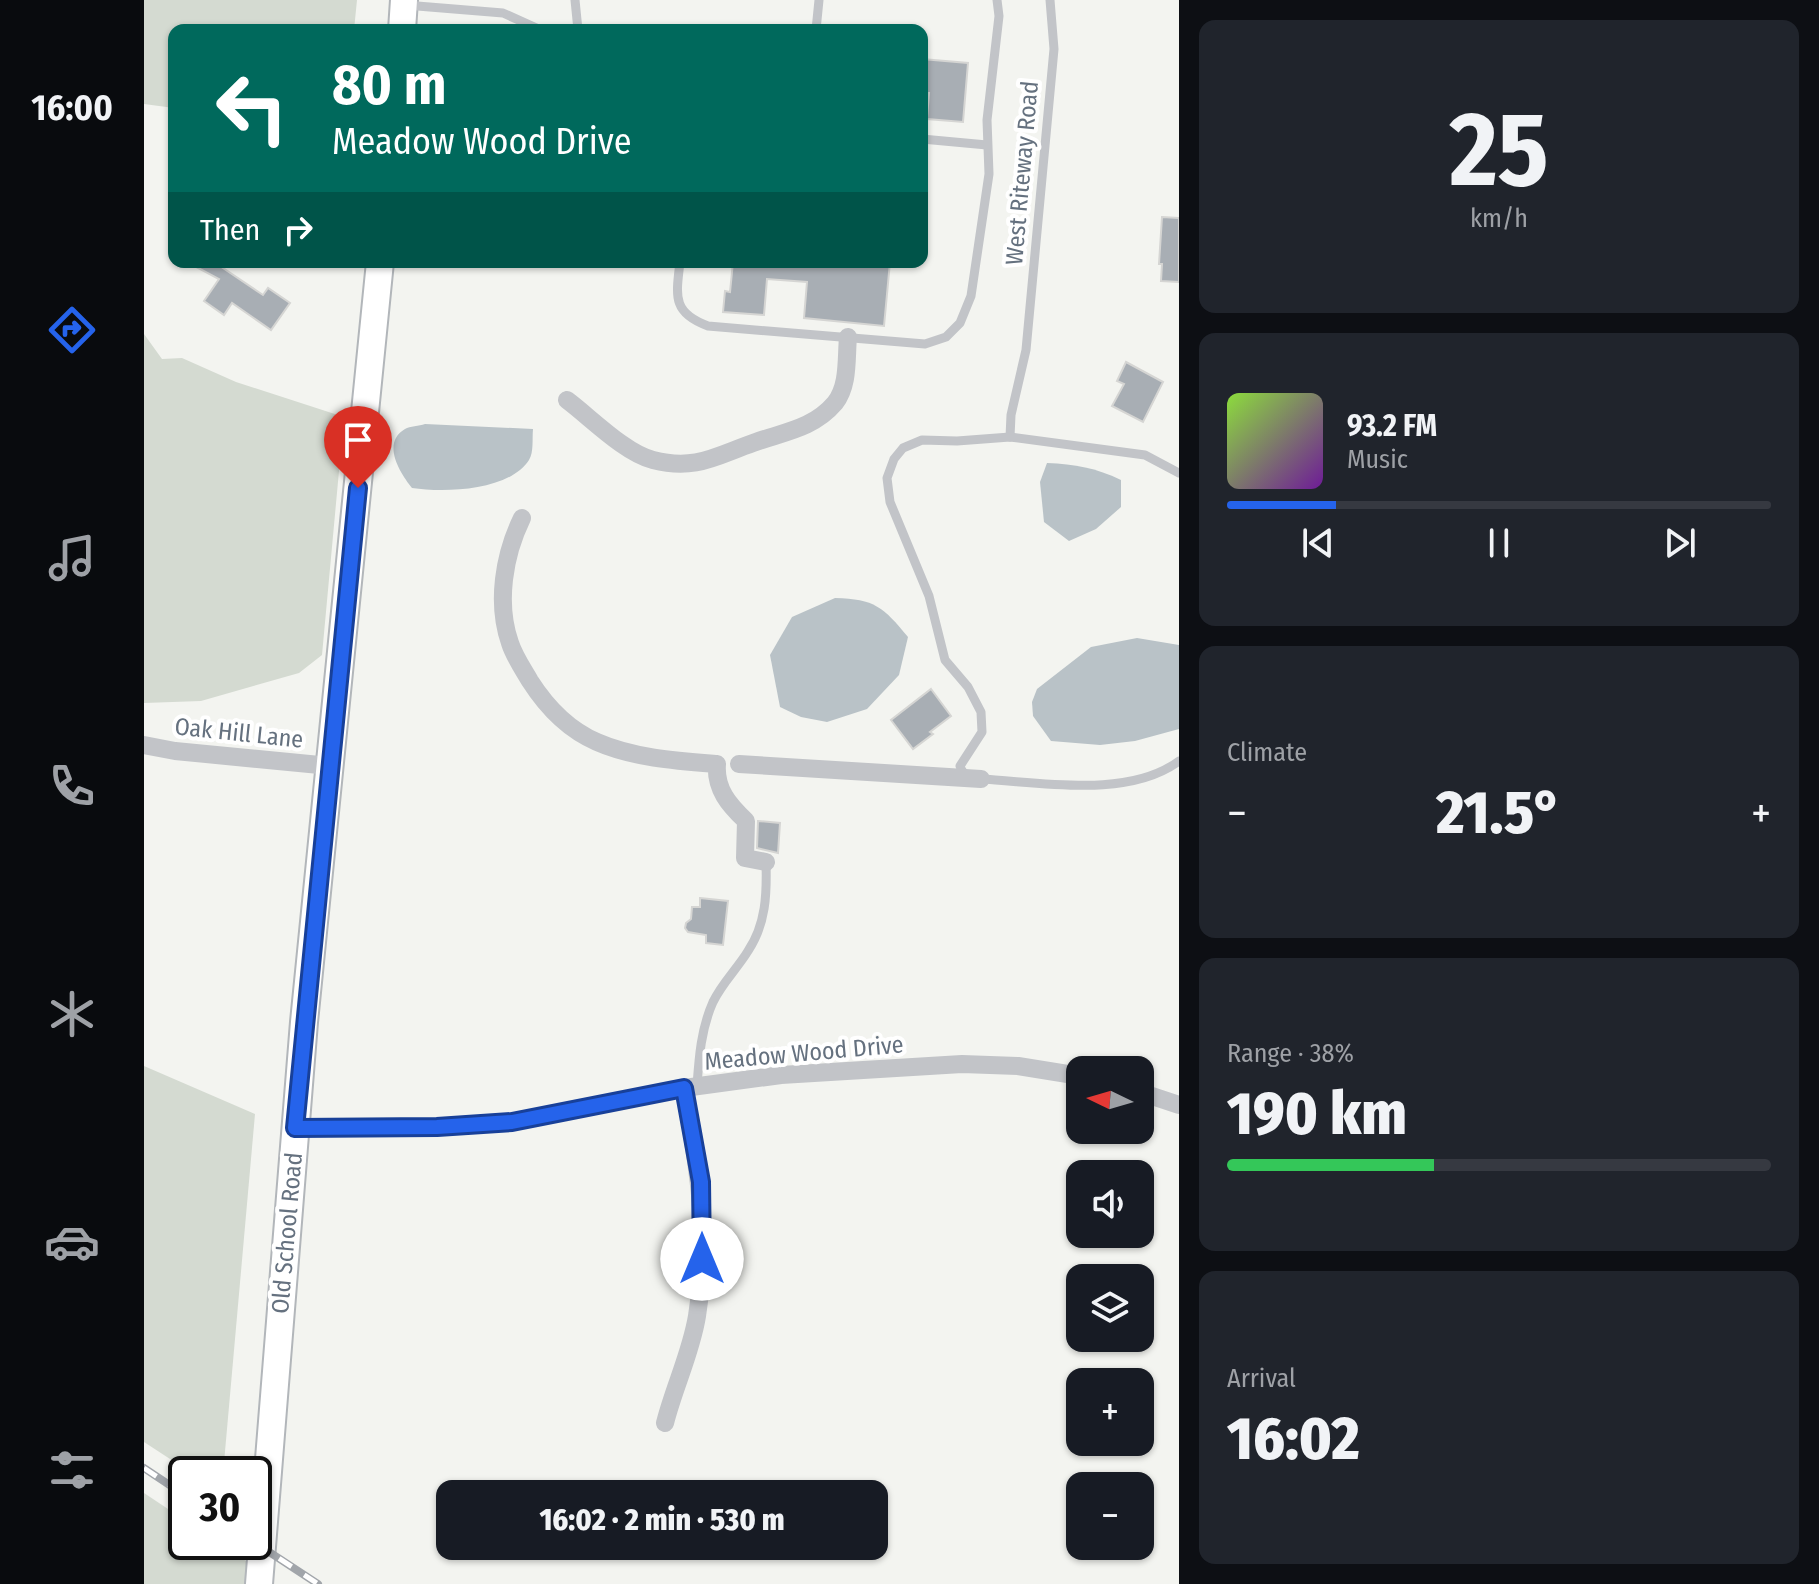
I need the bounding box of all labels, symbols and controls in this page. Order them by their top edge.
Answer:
text: 80 m [332,52,447,119]
icon: left [200,56,304,160]
street label: West Riteway Road [1000,80,1044,266]
text: 16:00 [31,86,113,130]
text: 25 [1449,88,1549,213]
text: Meadow Wood Drive [332,120,631,164]
text: km/h [1470,203,1528,234]
icon: right [276,208,320,252]
text: Then [200,212,260,248]
icon: directions [44,302,100,358]
pin [324,406,392,488]
text: 93.2 FM [1347,408,1437,444]
icon: arrive [336,418,380,462]
text: Music [1347,444,1408,475]
icon: previous [1296,521,1340,565]
icon: pause [1477,521,1521,565]
icon: next [1658,521,1702,565]
icon: music [44,530,100,586]
street label: Oak Hill Lane [173,712,305,754]
text: Climate [1227,737,1307,768]
icon: phone [44,758,100,814]
text: 21.5° [1436,777,1562,849]
text: − [1227,787,1247,840]
text: + [1751,787,1771,840]
icon: climate [44,986,100,1042]
street label: Meadow Wood Drive [703,1030,905,1076]
text: Range · 38% [1227,1038,1354,1069]
north arrow [1066,1056,1154,1144]
map controls [1066,1056,1154,1560]
text: 190 km [1227,1078,1407,1150]
street label: Old School Road [266,1151,308,1315]
button: sound [1066,1160,1154,1248]
icon: car [44,1214,100,1270]
position arrow [660,1217,744,1301]
button: layers [1066,1264,1154,1352]
text: Arrival [1227,1363,1296,1394]
button: + [1066,1368,1154,1456]
text: 16:02 [1227,1403,1360,1475]
icon: filters [44,1442,100,1498]
speed limit sign: 30 [168,1456,272,1560]
button: − [1066,1472,1154,1560]
text: 16:02 · 2 min · 530 m [539,1502,785,1538]

